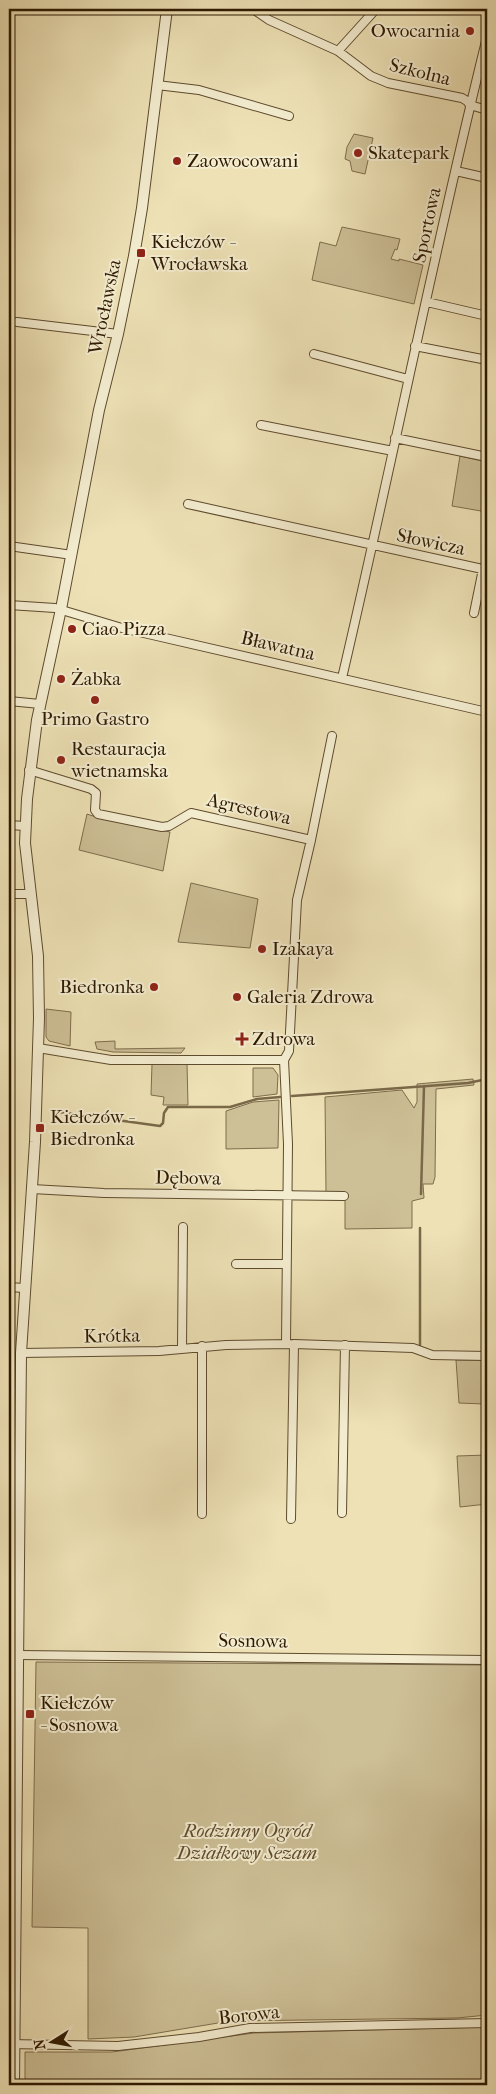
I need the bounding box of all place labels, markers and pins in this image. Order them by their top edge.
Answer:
place label: Owocarnia [371,20,460,42]
marker: Owocarnia [464,25,476,37]
place label: Skatepark [368,142,450,164]
marker: Skatepark [352,147,364,159]
place label: Zaowocowani [187,150,299,172]
marker: Zaowocowani [171,155,183,167]
place label: Kiełczów - Wrocławska [150,231,248,275]
marker: Kiełczów - Wrocławska [135,247,147,259]
place label: Ciao Pizza [82,618,166,640]
marker: Ciao Pizza [66,623,78,635]
place label: Żabka [71,668,121,690]
marker: Żabka [55,673,67,685]
marker: Primo Gastro [89,694,101,706]
place label: Primo Gastro [41,708,149,730]
place label: Restauracja wietnamska [70,738,168,782]
marker: Restauracja wietnamska [55,754,67,766]
place label: Izakaya [272,938,334,960]
marker: Izakaya [256,943,268,955]
place label: Biedronka [59,976,144,998]
marker: Biedronka [148,981,160,993]
place label: Galeria Zdrowa [247,986,374,1008]
marker: Galeria Zdrowa [231,991,243,1003]
place label: Zdrowa [252,1028,315,1050]
marker: Zdrowa [236,1033,248,1045]
place label: Kiełczów - Biedronka [50,1106,136,1150]
marker: Kiełczów - Biedronka [34,1122,46,1134]
place label: Kiełczów - Sosnowa [40,1692,119,1736]
marker: Kiełczów - Sosnowa [24,1708,36,1720]

